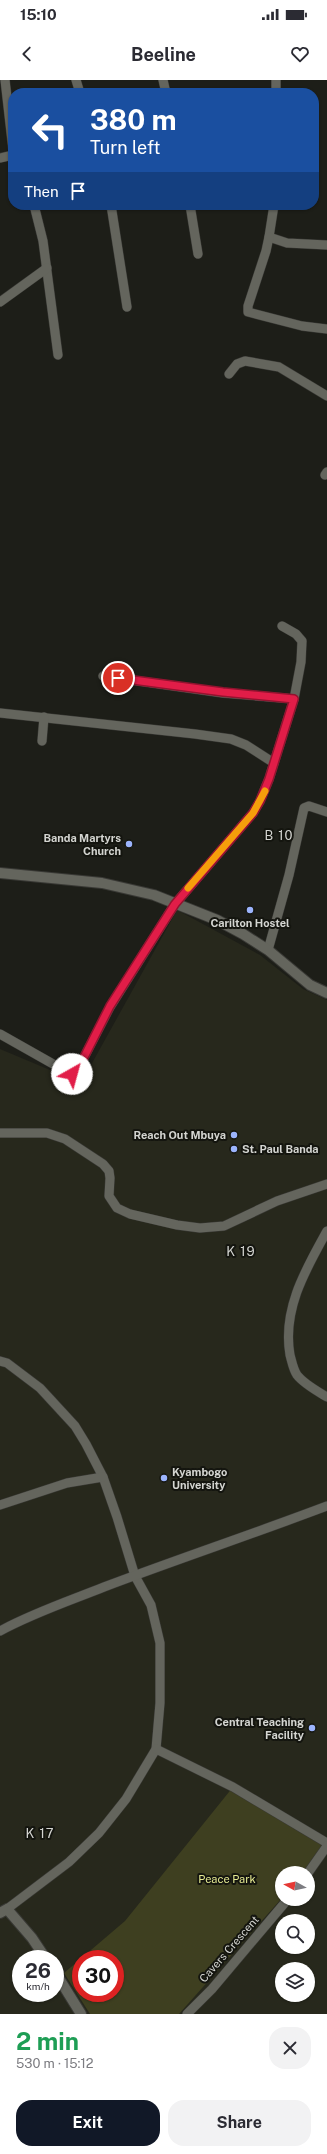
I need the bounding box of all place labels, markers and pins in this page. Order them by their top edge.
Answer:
pin [101,661,135,695]
place label: Banda Martyrs Church [43,832,121,857]
marker: Banda Martyrs Church [124,839,134,849]
marker: Carilton Hostel [245,905,255,915]
place label: Carilton Hostel [210,917,290,929]
place label: Reach Out Mbuya [134,1129,226,1141]
marker: Reach Out Mbuya [229,1130,239,1140]
place label: St. Paul Banda [242,1143,319,1155]
marker: St. Paul Banda [229,1144,239,1154]
place label: Kyambogo University [172,1466,227,1491]
marker: Kyambogo University [159,1473,169,1483]
place label: Central Teaching Facility [215,1716,305,1741]
marker: Central Teaching Facility [307,1723,317,1733]

